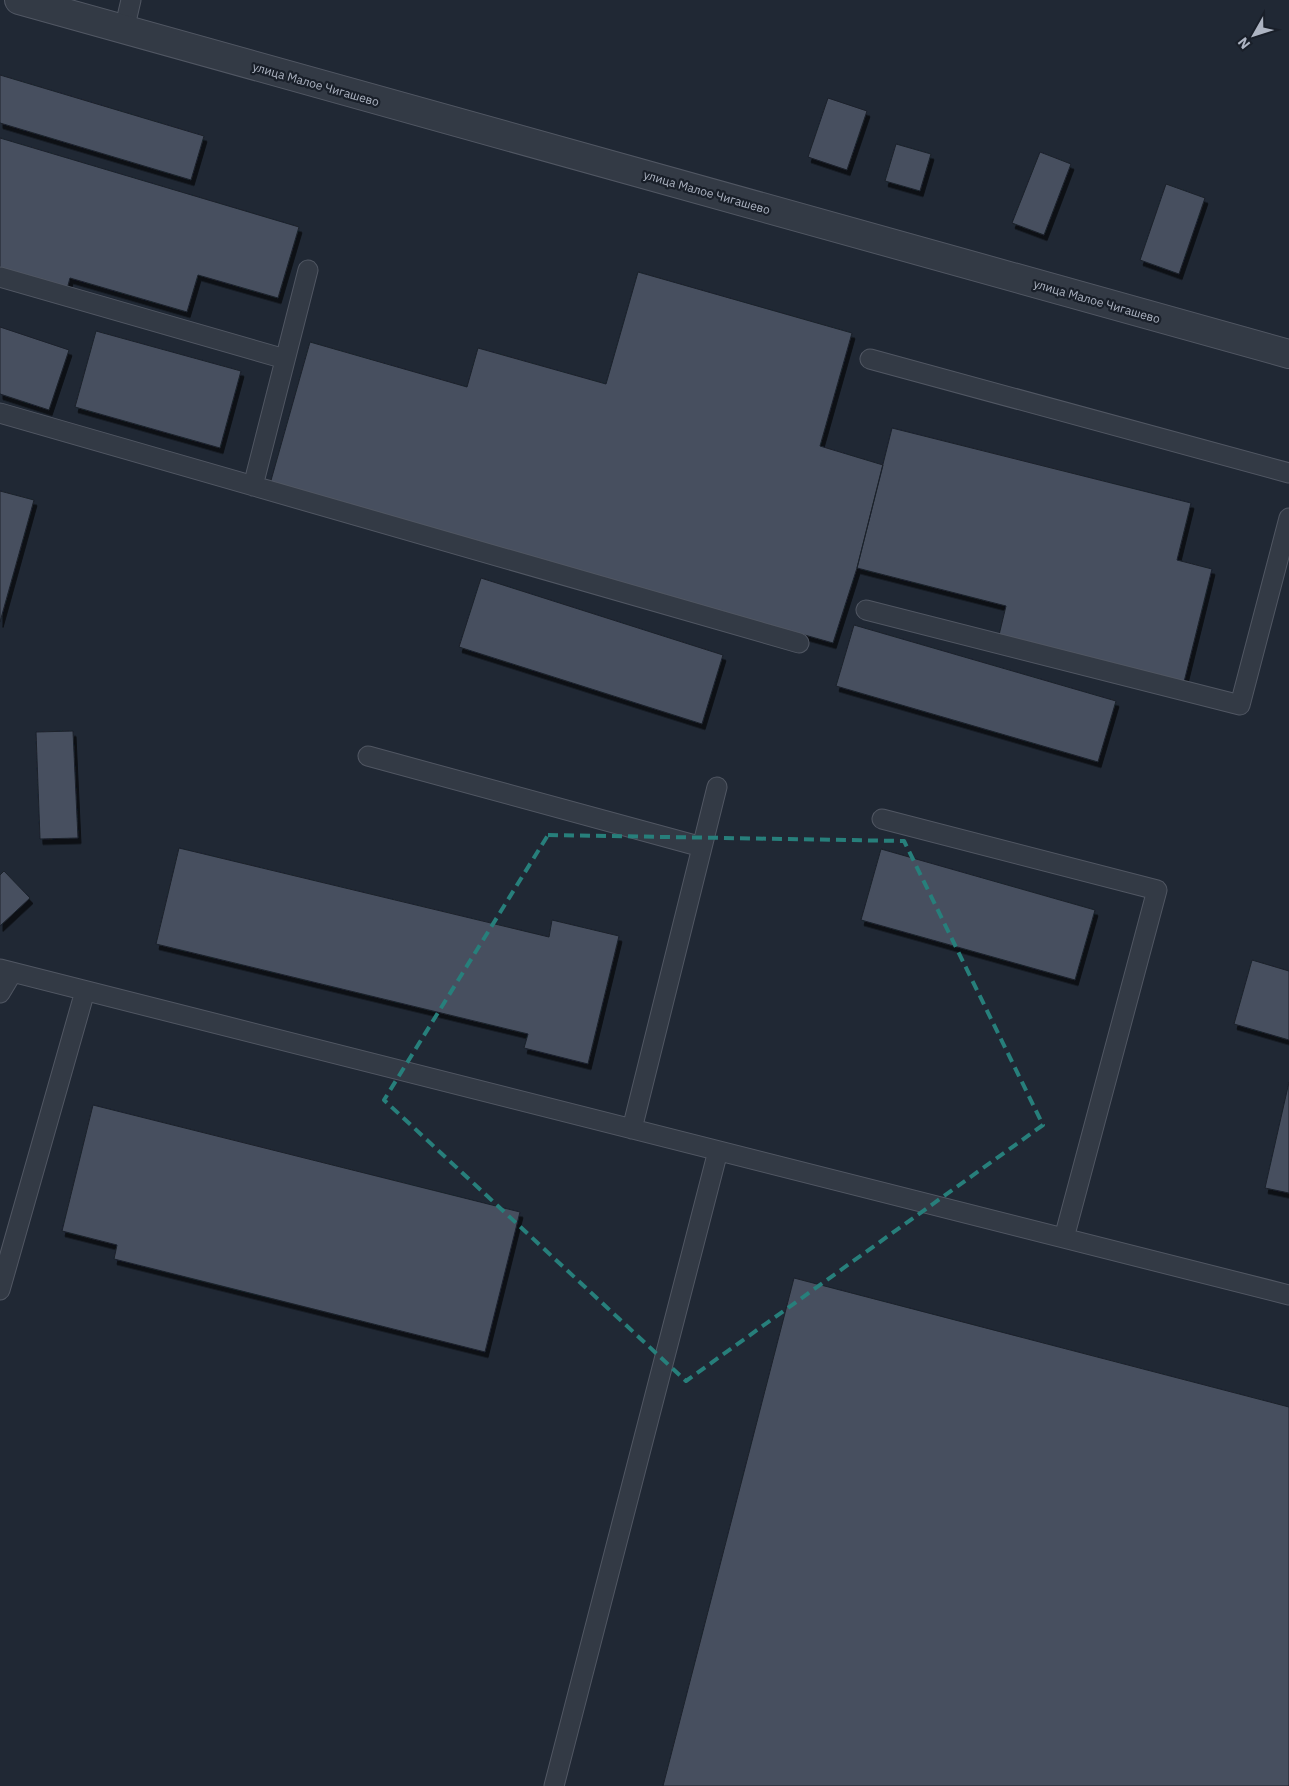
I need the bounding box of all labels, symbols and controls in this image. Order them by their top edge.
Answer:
north arrow [1229,10,1279,60]
text: N [1234,34,1254,53]
street label: улица Малое Чигашево [251,59,381,109]
street label: улица Малое Чигашево [642,167,772,217]
street label: улица Малое Чигашево [1032,276,1162,326]

